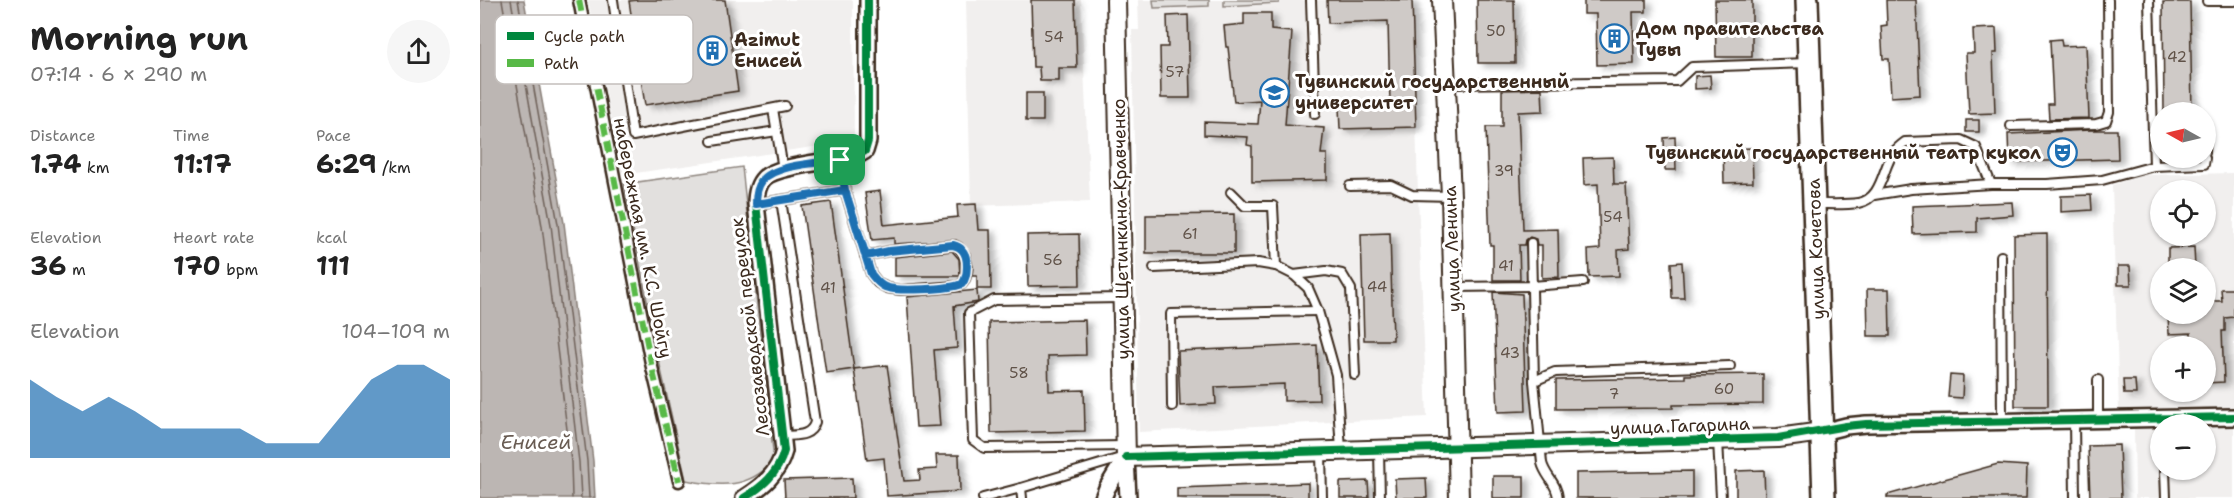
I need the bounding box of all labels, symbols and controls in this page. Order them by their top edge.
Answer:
legend [495,15,693,84]
text: Morning run [30,16,248,61]
place label: Дом правительства Тувы [1636,17,1824,62]
button: share [387,20,450,83]
house number: 50 [1486,21,1506,41]
building icon: Дом правительства Тувы [1599,23,1631,55]
text: Cycle path [544,26,625,47]
house number: 54 [1044,27,1064,47]
place label: Azimut Енисей [734,28,803,73]
building icon: Azimut Енисей [697,34,729,66]
house number: 42 [2167,47,2187,67]
text: Path [544,53,579,74]
text: 07:14 · 6 × 290 m [30,61,207,87]
house number: 57 [1166,62,1184,82]
place label: Тувинский государственный университет [1295,70,1570,115]
school or university icon: Тувинский государственный университет [1258,76,1290,108]
street label: улица Щетинкина-Кравченко [1107,98,1135,360]
north arrow [2150,102,2216,168]
map controls [2150,102,2216,480]
street label: набережная им. К.С. Шойгу [608,116,678,360]
text: Distance [30,125,96,146]
text: Time [173,125,210,146]
text: Pace [316,125,351,146]
pin [814,134,865,185]
theatre icon: Тувинский государственный театр кукол [2046,137,2078,169]
place label: Тувинский государственный театр кукол [1645,141,2041,165]
icon: arrive [823,143,856,176]
text: 1.74 [30,146,81,181]
text: 11:17 [173,146,232,181]
text: 6:29 [316,146,377,181]
text: km [81,157,110,178]
text: /km [377,157,411,178]
house number: 39 [1494,161,1514,181]
street label: улица Кочетова [1802,178,1830,320]
button: locate [2150,180,2216,246]
street label: улица Ленина [1438,185,1466,313]
house number: 54 [1603,207,1623,227]
street label: Лесозаводской переулок [725,216,775,438]
house number: 61 [1182,224,1198,244]
text: Elevation [30,227,102,248]
text: Heart rate [173,227,255,248]
text: kcal [316,227,347,248]
text: 36 [30,248,66,283]
text: 170 [173,248,221,283]
text: 111 [316,248,350,283]
house number: 56 [1043,250,1063,270]
house number: 41 [1498,256,1514,276]
button: layers [2150,258,2216,324]
text: m [66,259,86,280]
text: bpm [221,259,258,280]
house number: 44 [1367,277,1387,297]
house number: 41 [820,278,836,298]
text: Elevation [30,318,120,344]
text: 104–109 m [341,318,450,344]
button: + [2150,336,2216,402]
house number: 43 [1500,343,1520,363]
house number: 58 [1009,363,1029,383]
house number: 60 [1714,379,1734,399]
house number: 7 [1609,384,1619,404]
street label: улица Гагарина [1610,412,1750,440]
button: − [2150,414,2216,480]
water label: Енисей [501,429,571,455]

